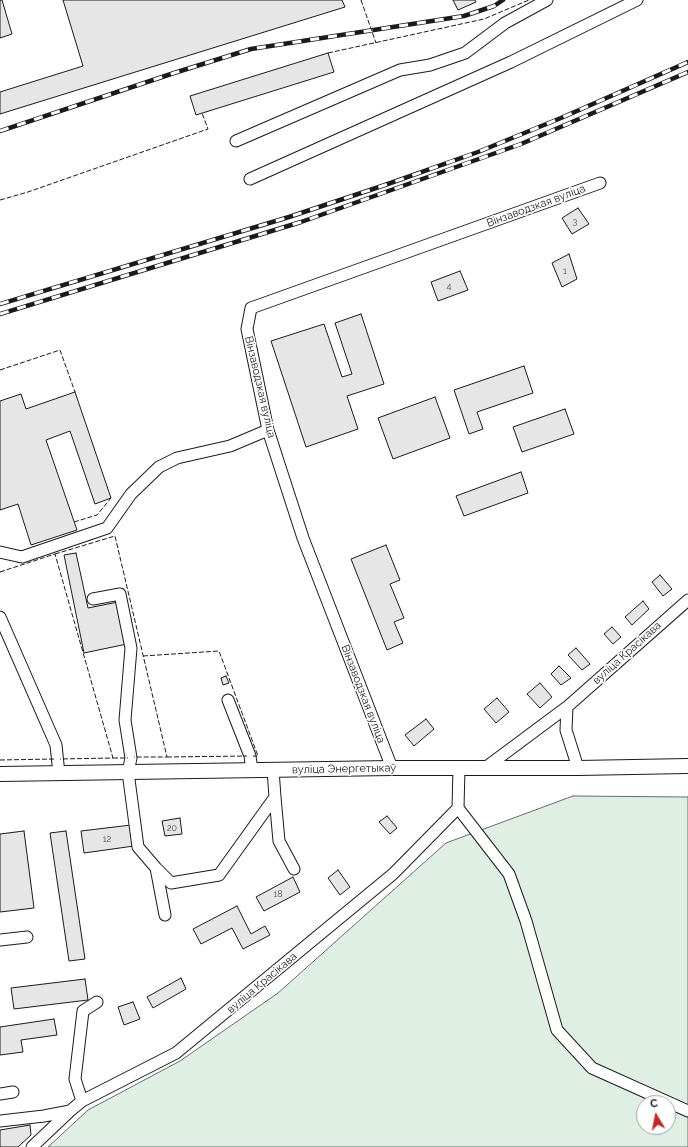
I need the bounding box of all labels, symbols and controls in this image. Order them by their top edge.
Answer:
street label: Вінзаводзкая вуліца [485,182,587,230]
house number: 3 [573,216,577,226]
house number: 1 [563,266,567,276]
house number: 4 [447,281,451,291]
street label: Вінзаводзкая вуліца [242,335,278,439]
street label: вуліца Красікава [590,619,664,687]
street label: Вінзаводзкая вуліца [338,643,388,745]
street label: вуліца Энергетыкаў [292,761,396,777]
house number: 20 [167,823,177,833]
house number: 12 [103,834,111,844]
house number: 18 [273,889,283,899]
street label: вуліца Красікава [224,950,300,1016]
north arrow [636,1095,676,1135]
text: С [649,1097,659,1111]

